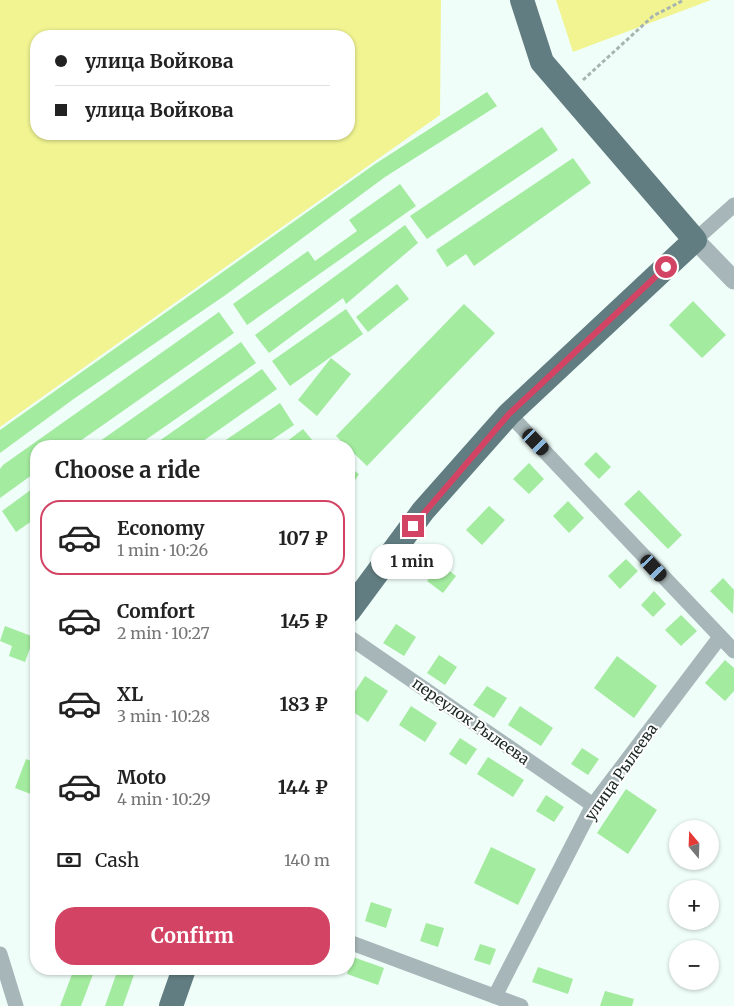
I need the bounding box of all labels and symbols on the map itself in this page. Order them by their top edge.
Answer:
route start [655,256,677,278]
car [520,426,551,458]
route end [402,515,424,537]
callout: 1 min [372,544,454,578]
car [638,552,669,584]
street label: переулок Рылеева [409,673,533,769]
street label: улица Рылеева [581,720,661,824]
north arrow [669,820,719,870]

